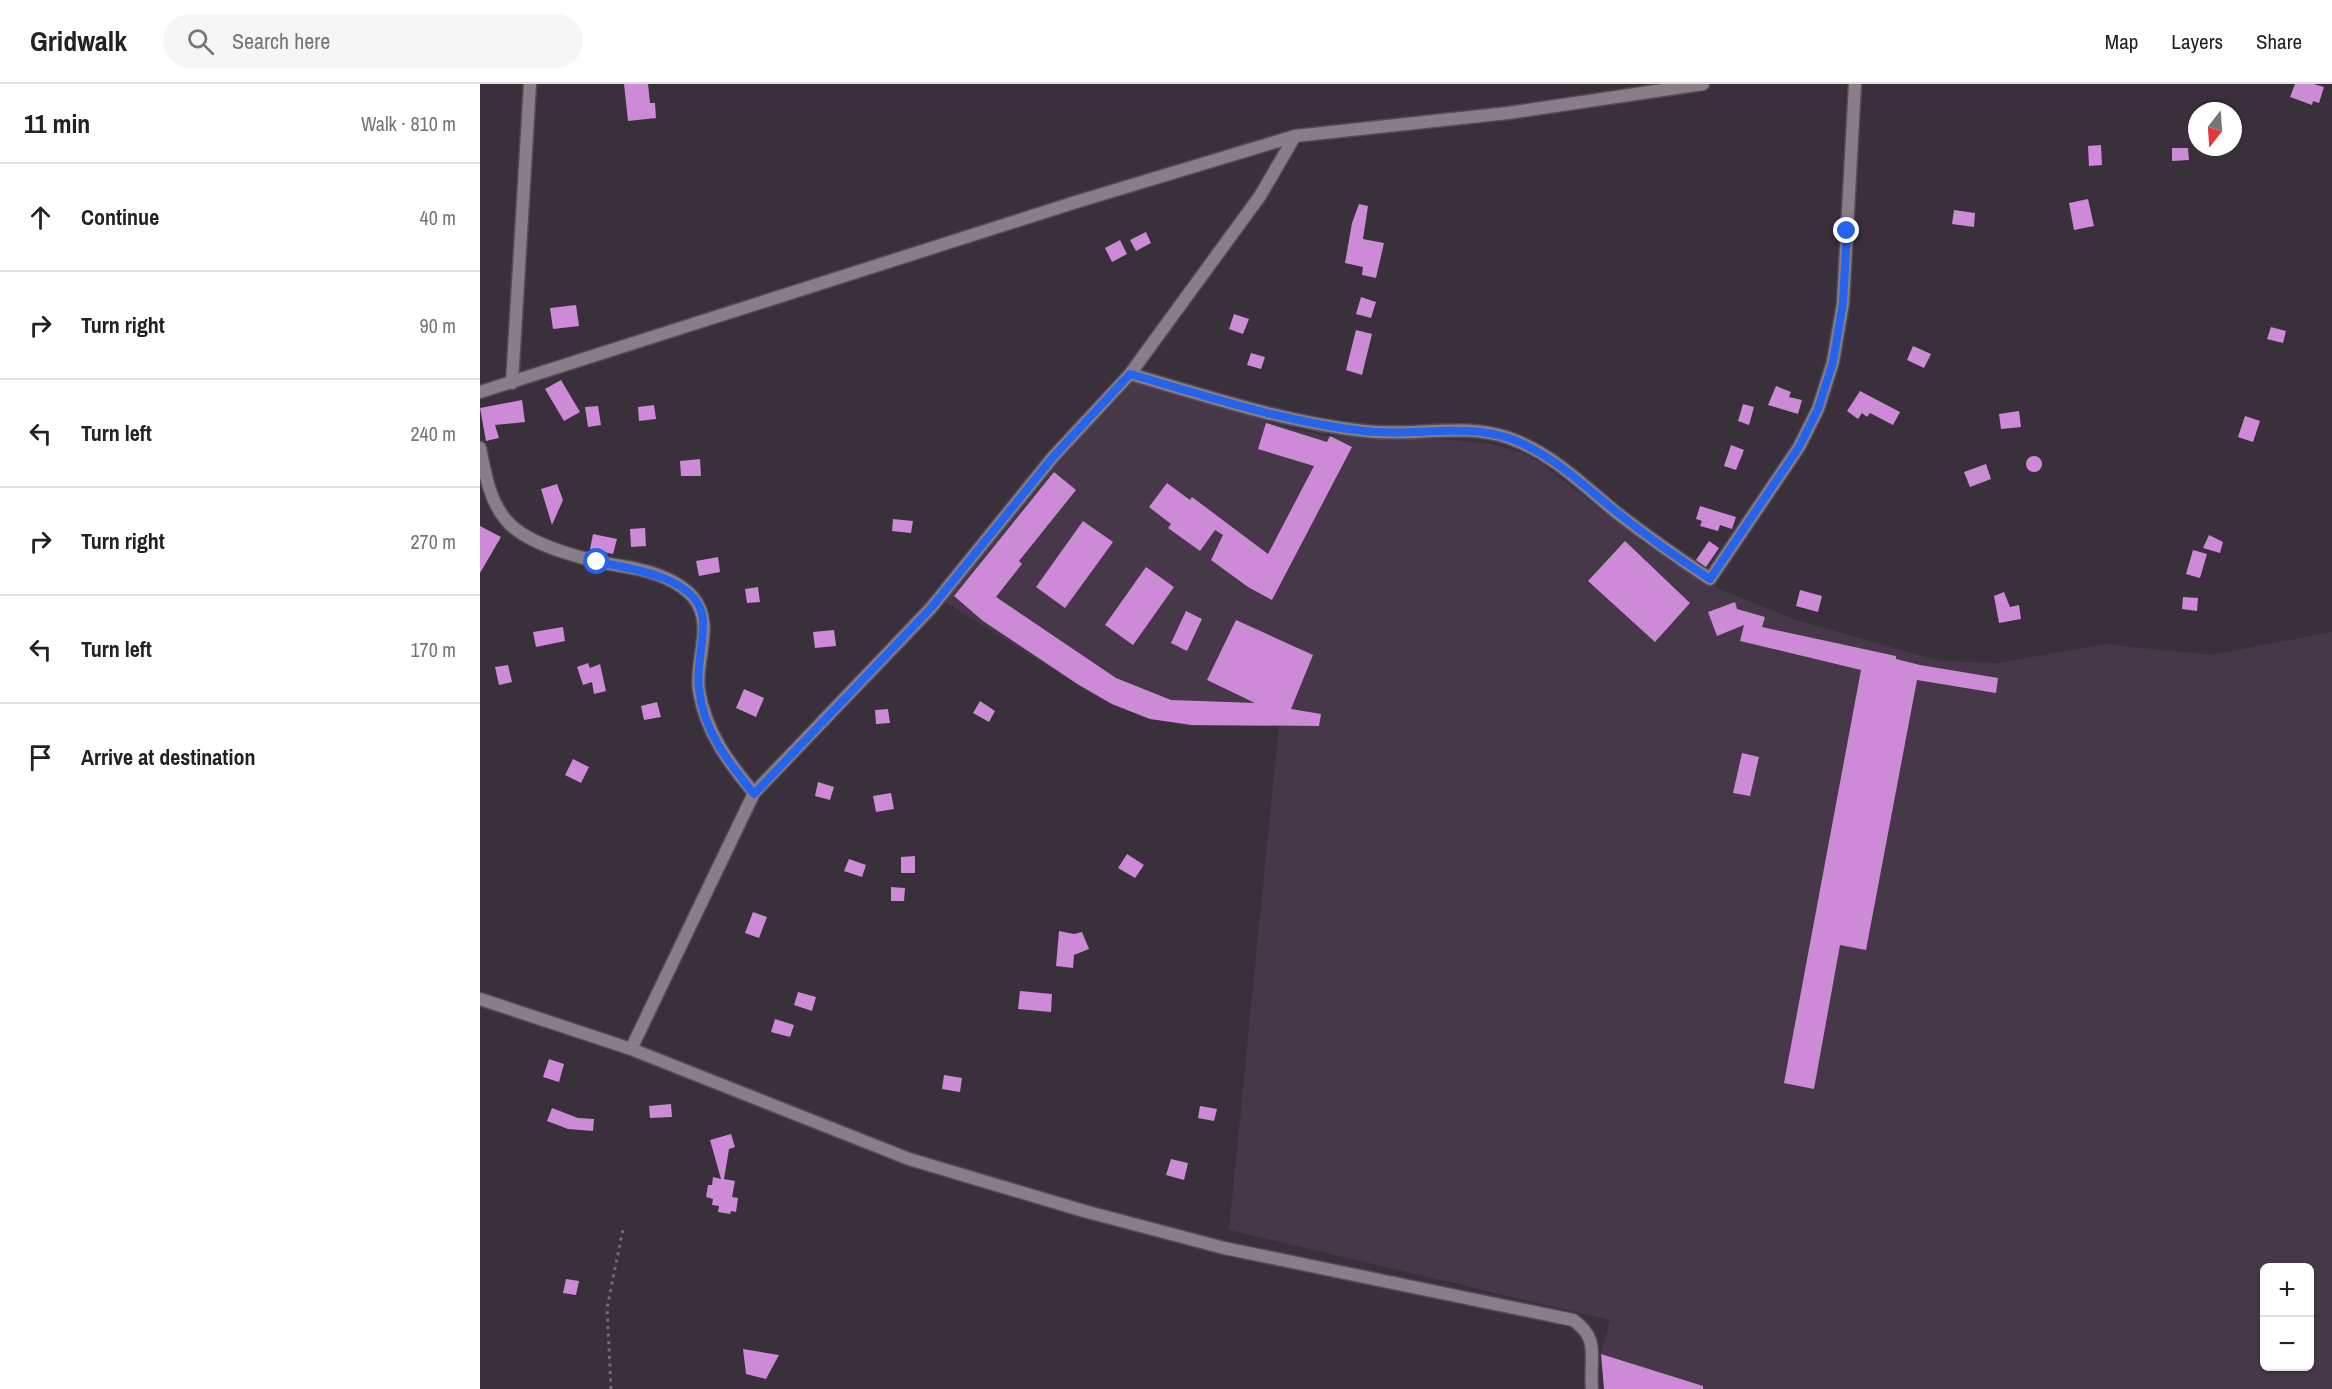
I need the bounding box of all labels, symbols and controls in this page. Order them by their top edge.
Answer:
search box [163,14,583,68]
text: Gridwalk [30,22,127,60]
icon: search [184,25,217,58]
text: Search here [232,26,330,56]
text: Map [2105,27,2138,56]
text: Layers [2171,27,2223,56]
text: Share [2256,27,2302,56]
north arrow [2188,102,2242,156]
text: 11 min [24,106,90,141]
text: Walk · 810 m [361,110,456,137]
icon: ahead [24,201,57,234]
text: Continue [81,202,159,232]
text: 40 m [420,204,456,231]
route end [1833,217,1859,243]
icon: right [24,309,57,342]
text: Turn right [81,310,165,340]
text: 90 m [420,312,456,339]
icon: left [24,417,57,450]
text: Turn left [81,418,152,448]
text: 240 m [410,420,456,447]
icon: right [24,525,57,558]
text: Turn right [81,526,165,556]
text: 270 m [410,528,456,555]
route start [583,548,609,574]
icon: left [24,633,57,666]
text: Turn left [81,634,152,664]
text: 170 m [410,636,456,663]
icon: arrive [24,741,57,774]
text: Arrive at destination [81,742,255,772]
map controls [2260,1263,2314,1371]
button: + [2260,1263,2314,1317]
button: − [2260,1317,2314,1371]

